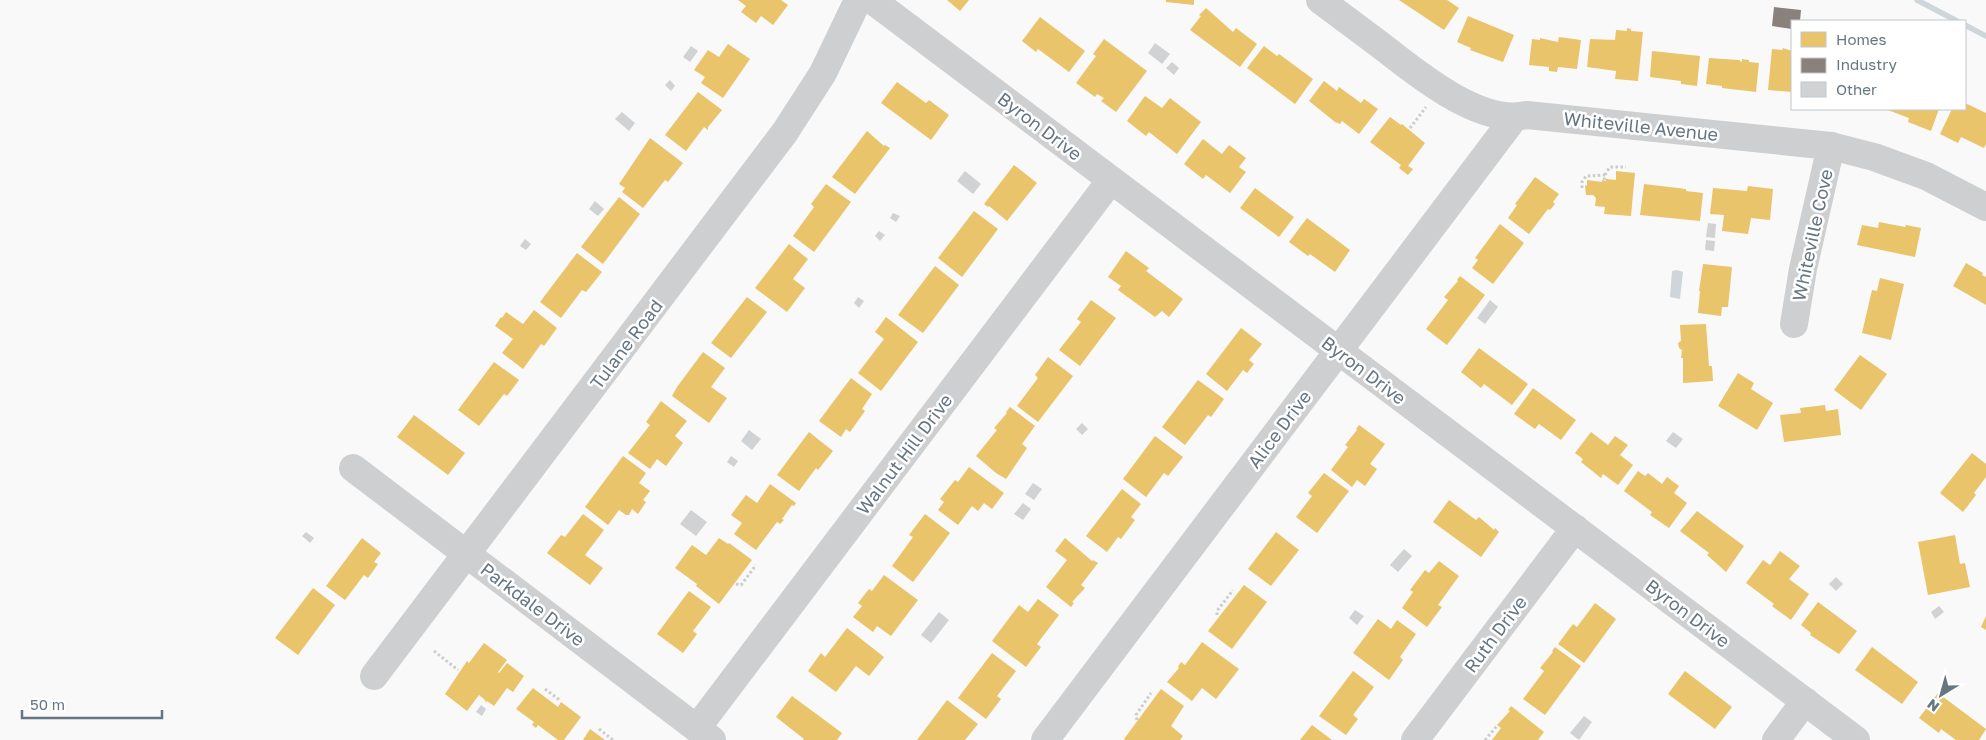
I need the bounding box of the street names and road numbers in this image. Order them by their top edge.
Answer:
street label: Byron Drive [994,87,1086,165]
street label: Whiteville Avenue [1563,107,1719,145]
street label: Whiteville Cove [1787,167,1837,303]
street label: Tulane Road [585,295,667,393]
street label: Byron Drive [1318,331,1410,409]
street label: Alice Drive [1243,386,1315,472]
street label: Walnut Hill Drive [851,389,957,519]
street label: Parkdale Drive [476,558,590,650]
street label: Byron Drive [1642,574,1734,652]
street label: Ruth Drive [1459,591,1531,677]

